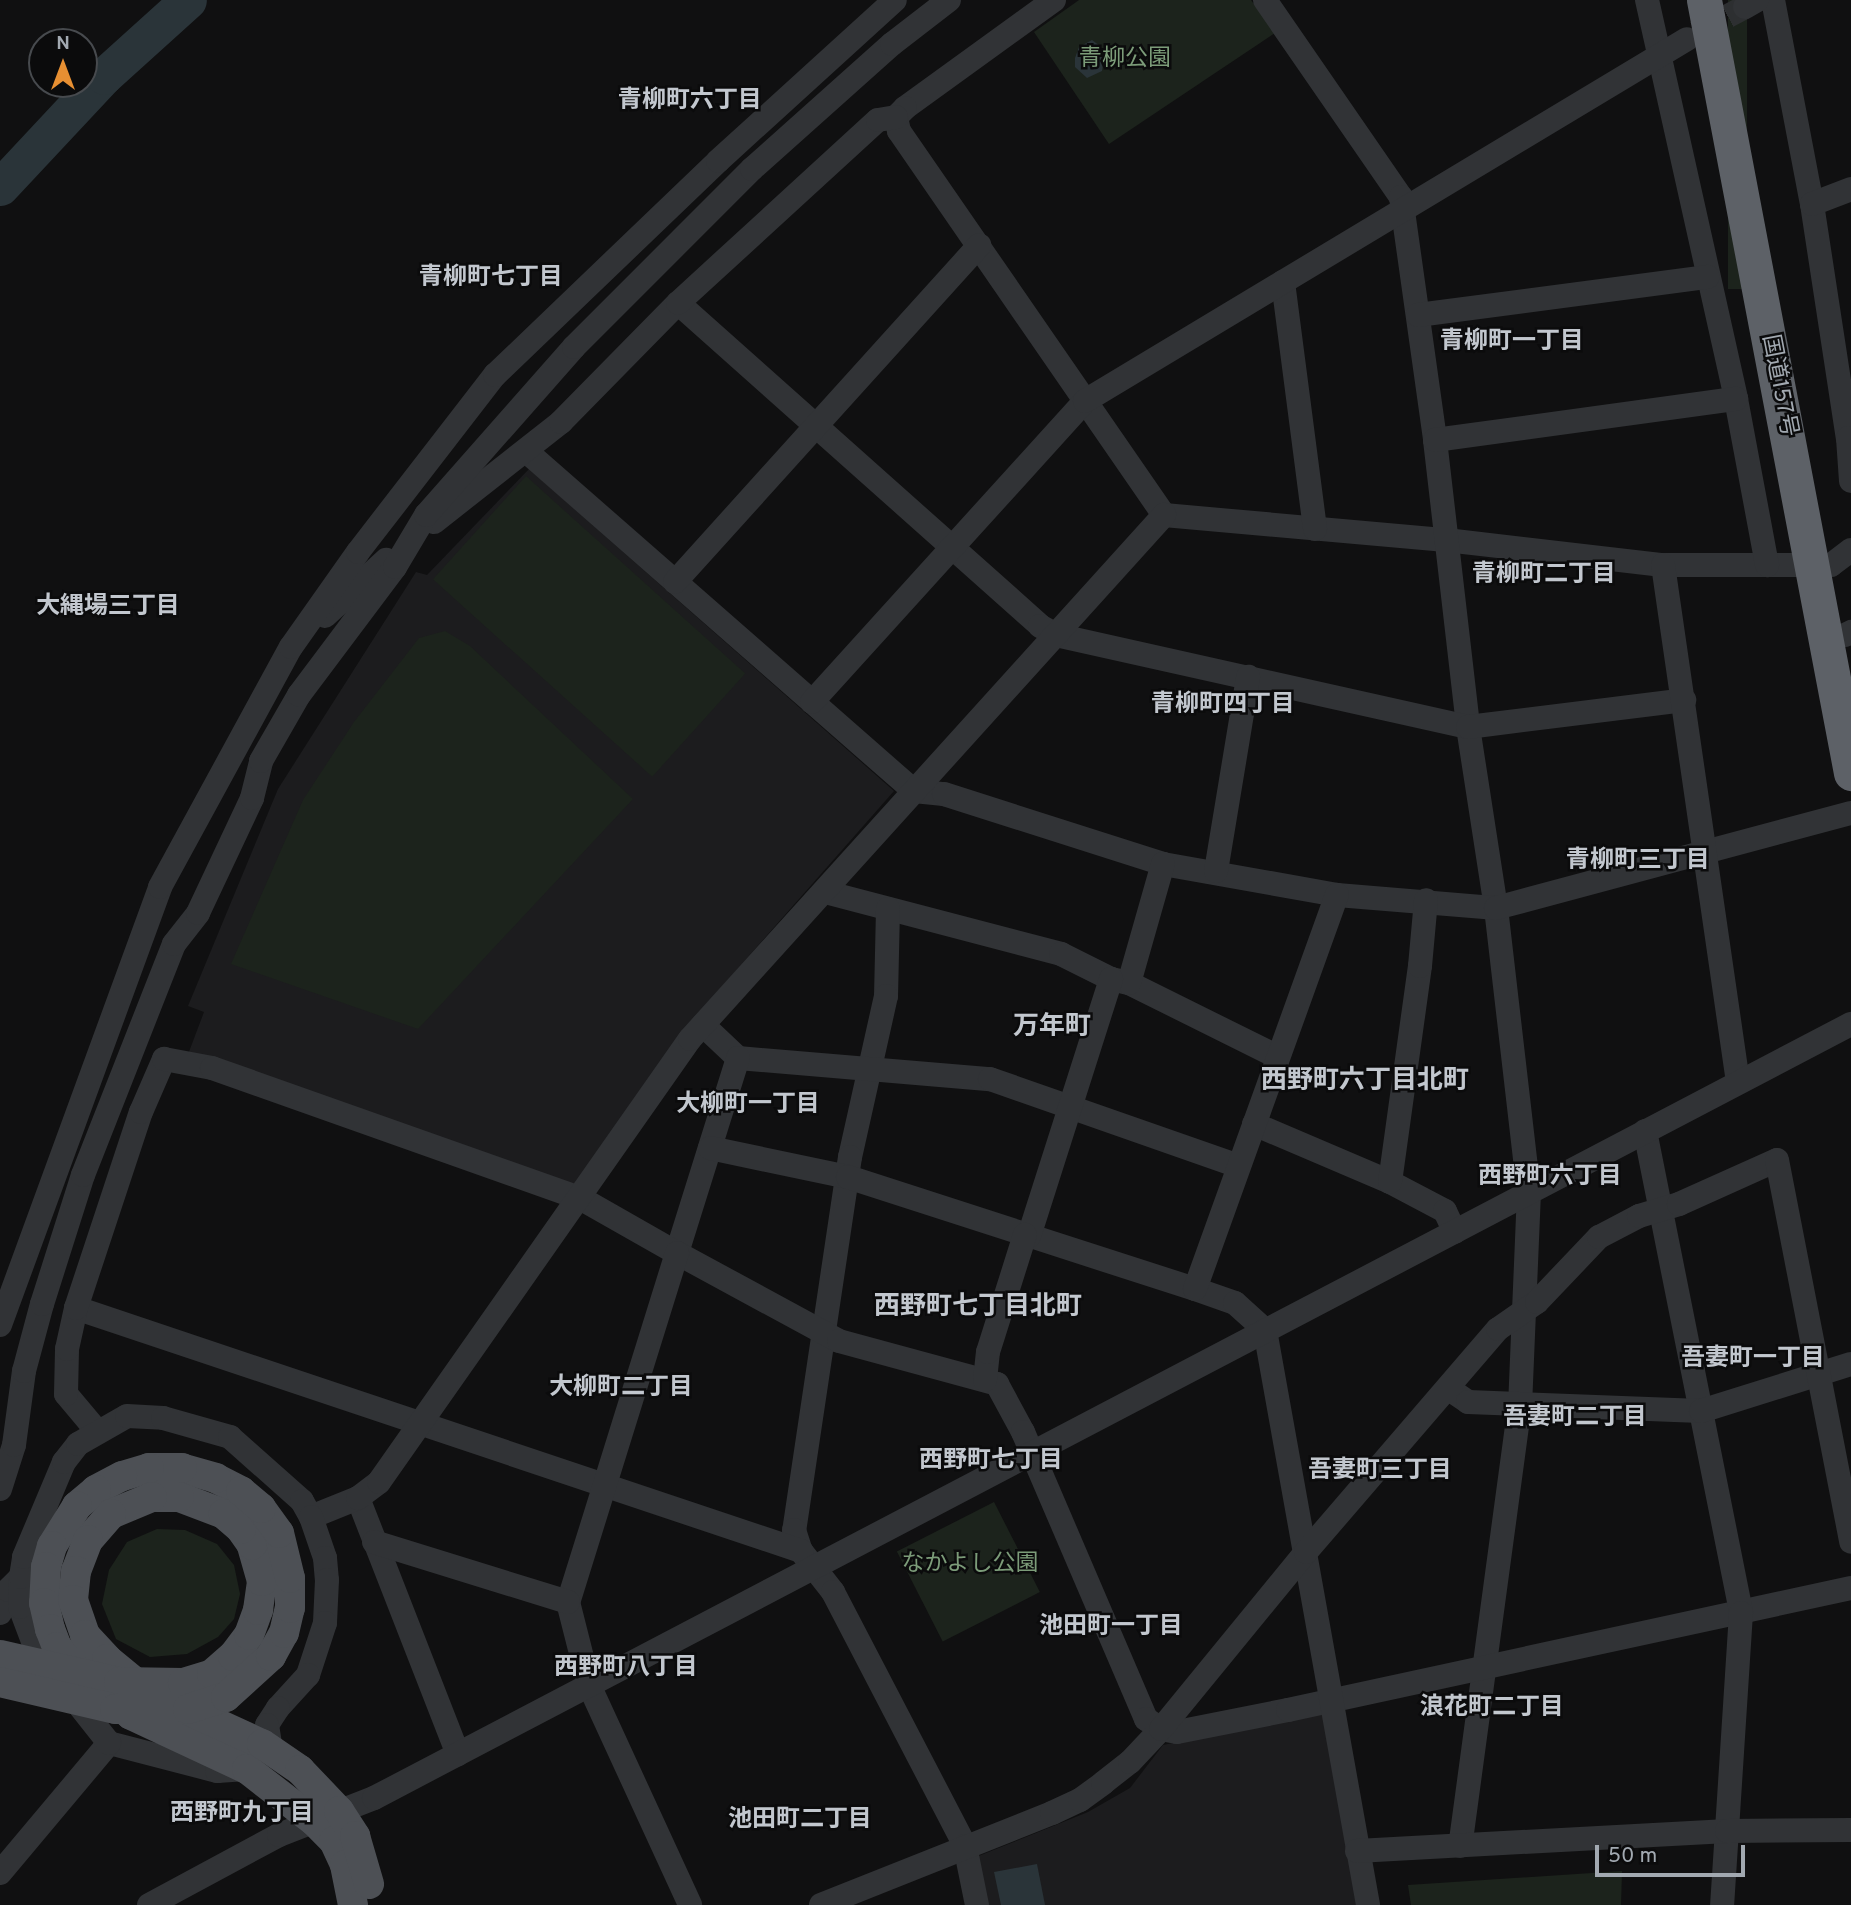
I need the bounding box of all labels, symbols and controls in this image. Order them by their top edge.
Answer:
north arrow [28,28,98,98]
text: N [56,32,70,56]
park label: 青柳公園 [1079,46,1171,74]
district label: 青柳町六丁目 [618,88,762,116]
district label: 青柳町七丁目 [419,265,563,293]
district label: 青柳町一丁目 [1440,329,1584,357]
street label: 国道157号 [1755,332,1801,440]
district label: 青柳町二丁目 [1472,562,1616,590]
district label: 大縄場三丁目 [36,594,180,622]
district label: 青柳町四丁目 [1151,692,1295,720]
district label: 青柳町三丁目 [1566,848,1710,876]
district label: 万年町 [1013,1012,1091,1044]
district label: 西野町六丁目北町 [1261,1066,1469,1098]
district label: 大柳町一丁目 [676,1092,820,1120]
district label: 西野町六丁目 [1478,1164,1622,1192]
district label: 西野町七丁目北町 [874,1292,1082,1324]
district label: 吾妻町一丁目 [1681,1346,1825,1374]
district label: 大柳町二丁目 [549,1375,693,1403]
district label: 吾妻町二丁目 [1503,1405,1647,1433]
district label: 西野町七丁目 [919,1448,1063,1476]
district label: 吾妻町三丁目 [1308,1458,1452,1486]
park label: なかよし公園 [901,1551,1039,1579]
district label: 池田町一丁目 [1039,1614,1183,1642]
district label: 西野町八丁目 [554,1655,698,1683]
district label: 浪花町二丁目 [1420,1695,1564,1723]
district label: 西野町九丁目 [170,1801,314,1829]
district label: 池田町二丁目 [728,1807,872,1835]
scale bar [1599,1832,1750,1876]
text: 50 m [1608,1843,1657,1870]

